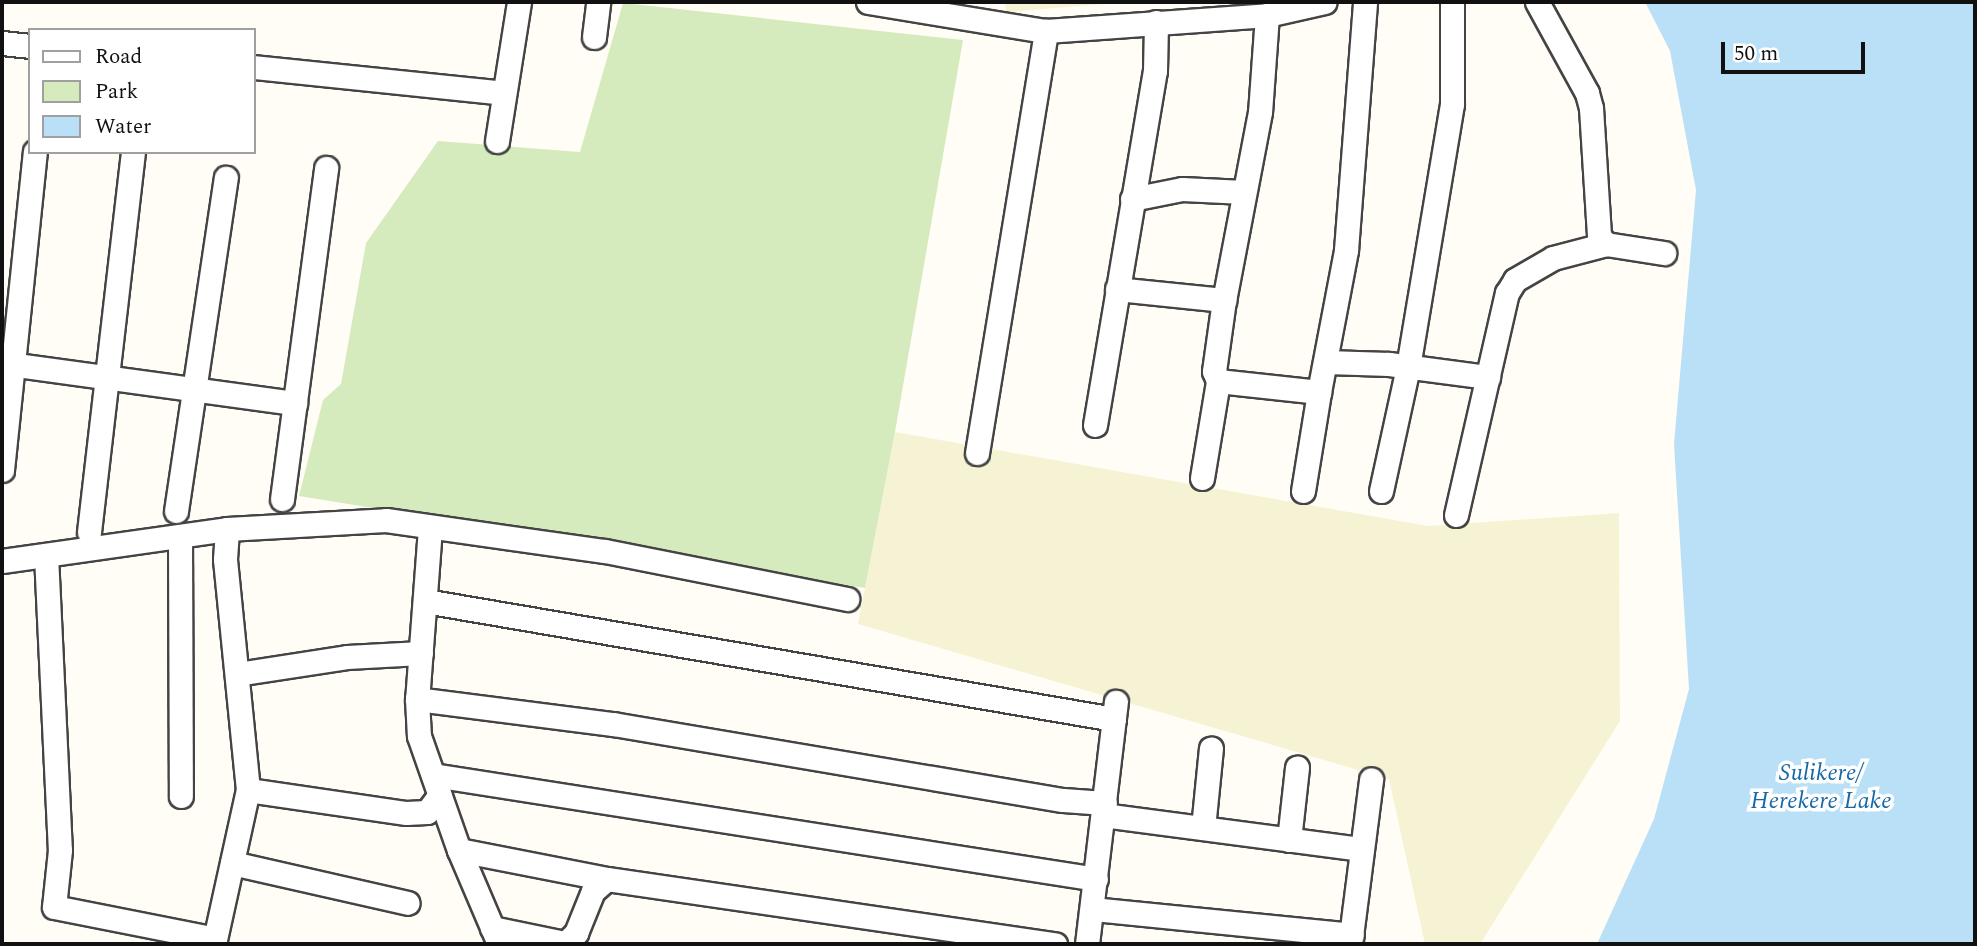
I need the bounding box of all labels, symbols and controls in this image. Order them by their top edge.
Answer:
legend [28,28,256,154]
scale bar [1725,28,1868,72]
text: 50 m [1734,38,1778,70]
text: Road [95,41,142,73]
text: Park [95,76,138,108]
text: Water [95,111,151,143]
water label: Sulikere/ Herekere Lake [1750,760,1892,816]

